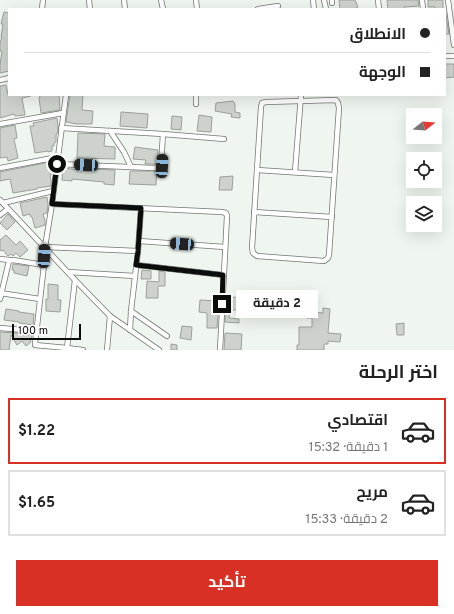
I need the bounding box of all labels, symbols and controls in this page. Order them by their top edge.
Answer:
text: الانطلاق [350,26,406,45]
text: الوجهة [359,64,406,83]
north arrow [406,108,442,144]
map controls [406,108,442,232]
button: locate [406,152,442,188]
car [155,154,169,178]
route start [48,155,66,173]
car [74,158,98,172]
button: layers [406,196,442,232]
car [170,237,194,251]
car [37,244,51,268]
callout: 2 دقيقة [236,290,318,318]
route end [213,295,231,313]
text: 2 دقيقة [253,296,301,312]
scale bar [12,322,81,341]
text: 100 m [18,324,48,338]
text: اختر الرحلة [359,362,438,385]
text: اقتصادي [328,412,388,431]
icon: car [400,413,436,449]
text: $1.22 [18,422,55,441]
text: 1 دقيقة · 15:32 [309,440,388,456]
text: مريح [356,484,388,503]
icon: car [400,485,436,521]
text: $1.65 [18,494,55,513]
text: 2 دقيقة · 15:33 [306,512,388,528]
button: تأكيد [16,560,438,606]

